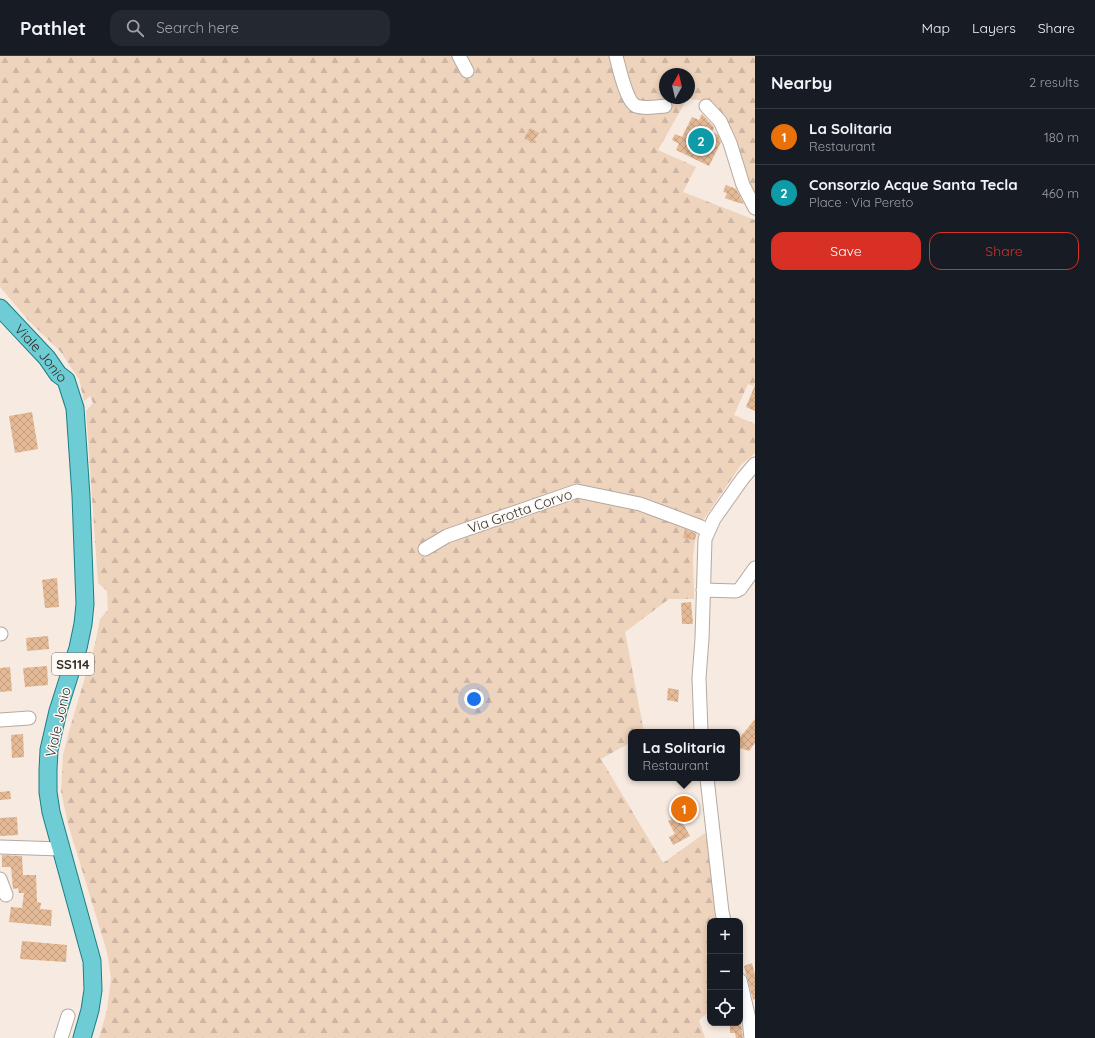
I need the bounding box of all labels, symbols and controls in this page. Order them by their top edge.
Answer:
search box [110,10,390,46]
text: Pathlet [20,16,86,40]
icon: search [124,17,146,39]
text: Search here [156,18,239,37]
text: Map [921,19,950,37]
text: Layers [972,19,1016,37]
text: Share [1038,19,1075,37]
north arrow [659,68,695,104]
text: Nearby [771,72,832,93]
text: 2 results [1029,74,1079,90]
text: La Solitaria [809,119,892,138]
pin: 2 [688,126,714,156]
text: 1 [781,129,787,145]
text: 180 m [1044,129,1079,145]
text: Restaurant [809,138,875,154]
text: Consorzio Acque Santa Tecla [809,175,1018,194]
text: 2 [780,185,788,201]
text: 460 m [1042,185,1079,201]
text: Place · Via Pereto [809,194,913,210]
button: Save [771,232,921,270]
button: Share [929,232,1079,270]
street label: Viale Jonio [11,320,70,386]
street label: Via Grotta Corvo [465,485,575,537]
road number: SS114 [52,653,94,675]
street label: Viale Jonio [41,685,75,759]
your location [464,689,484,709]
popup [628,729,740,781]
text: La Solitaria [643,738,725,757]
text: Restaurant [643,757,709,773]
pin: 1 [671,794,697,824]
map controls [707,918,743,1026]
button: + [707,918,743,954]
button: − [707,954,743,990]
button: locate [707,990,743,1026]

